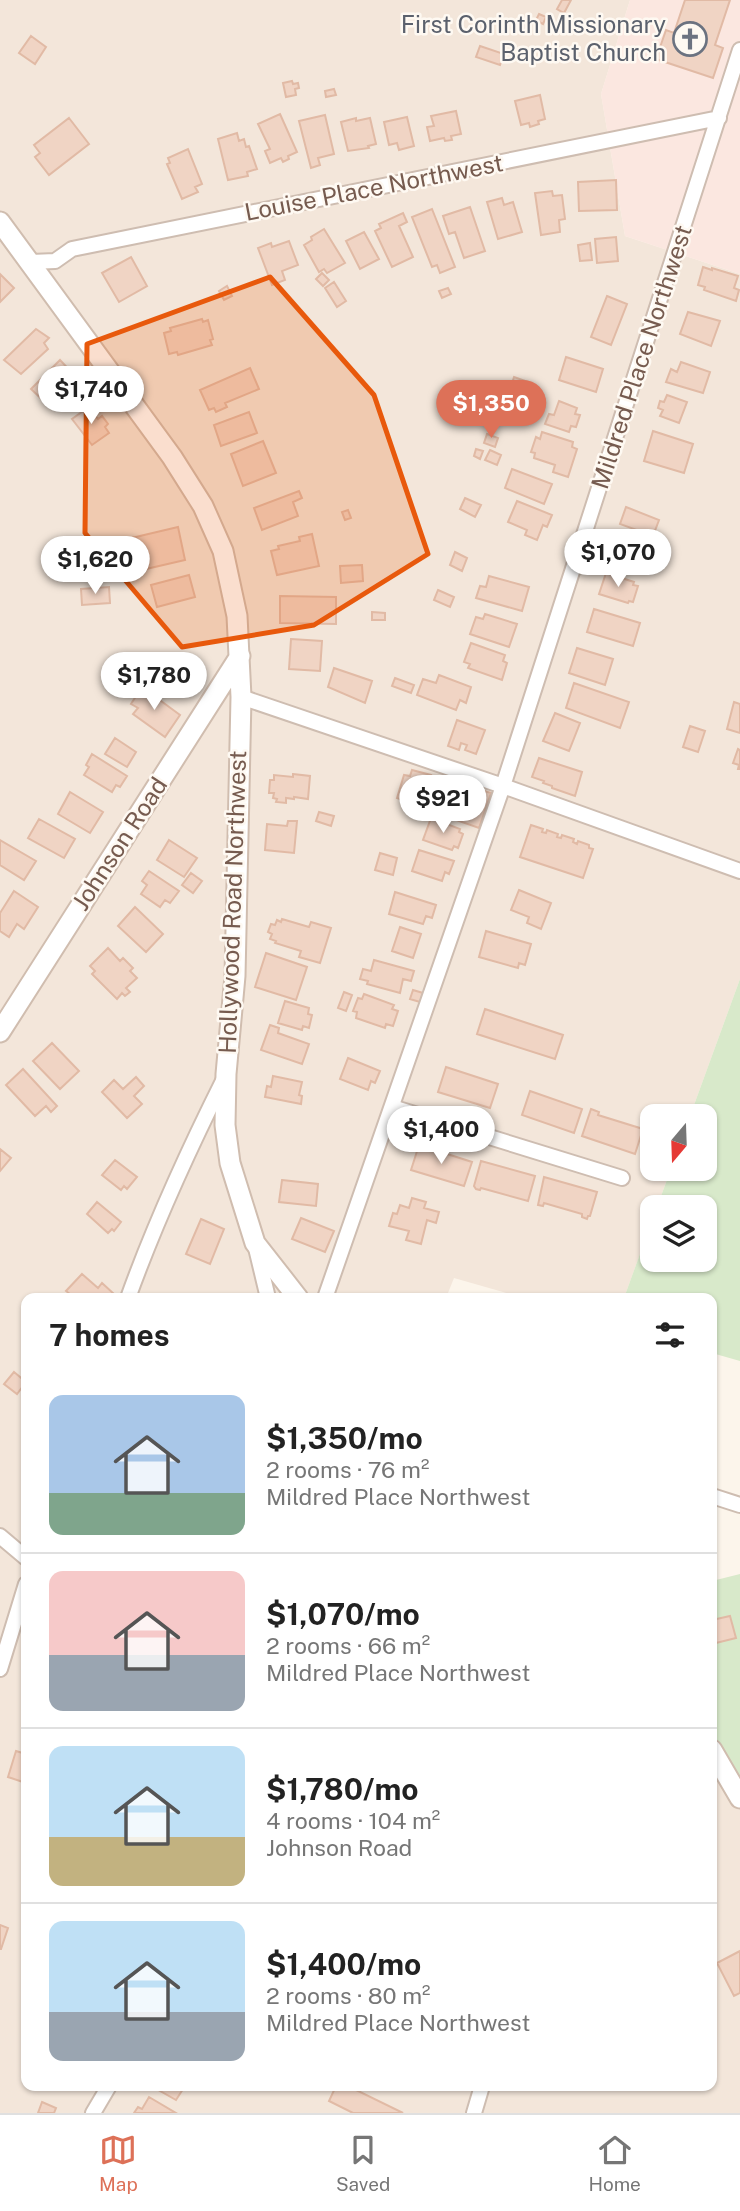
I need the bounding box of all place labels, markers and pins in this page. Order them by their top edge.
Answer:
place label: First Corinth Missionary Baptist Church [401,10,666,66]
church icon: First Corinth Missionary Baptist Church [671,20,709,58]
pin: $1,740 [34,366,148,426]
pin: $1,350 [434,380,548,440]
pin: $1,070 [561,530,675,589]
pin: $1,620 [38,536,152,596]
pin: $1,780 [97,652,211,712]
pin: $921 [402,776,484,835]
pin: $1,400 [384,1106,498,1166]

